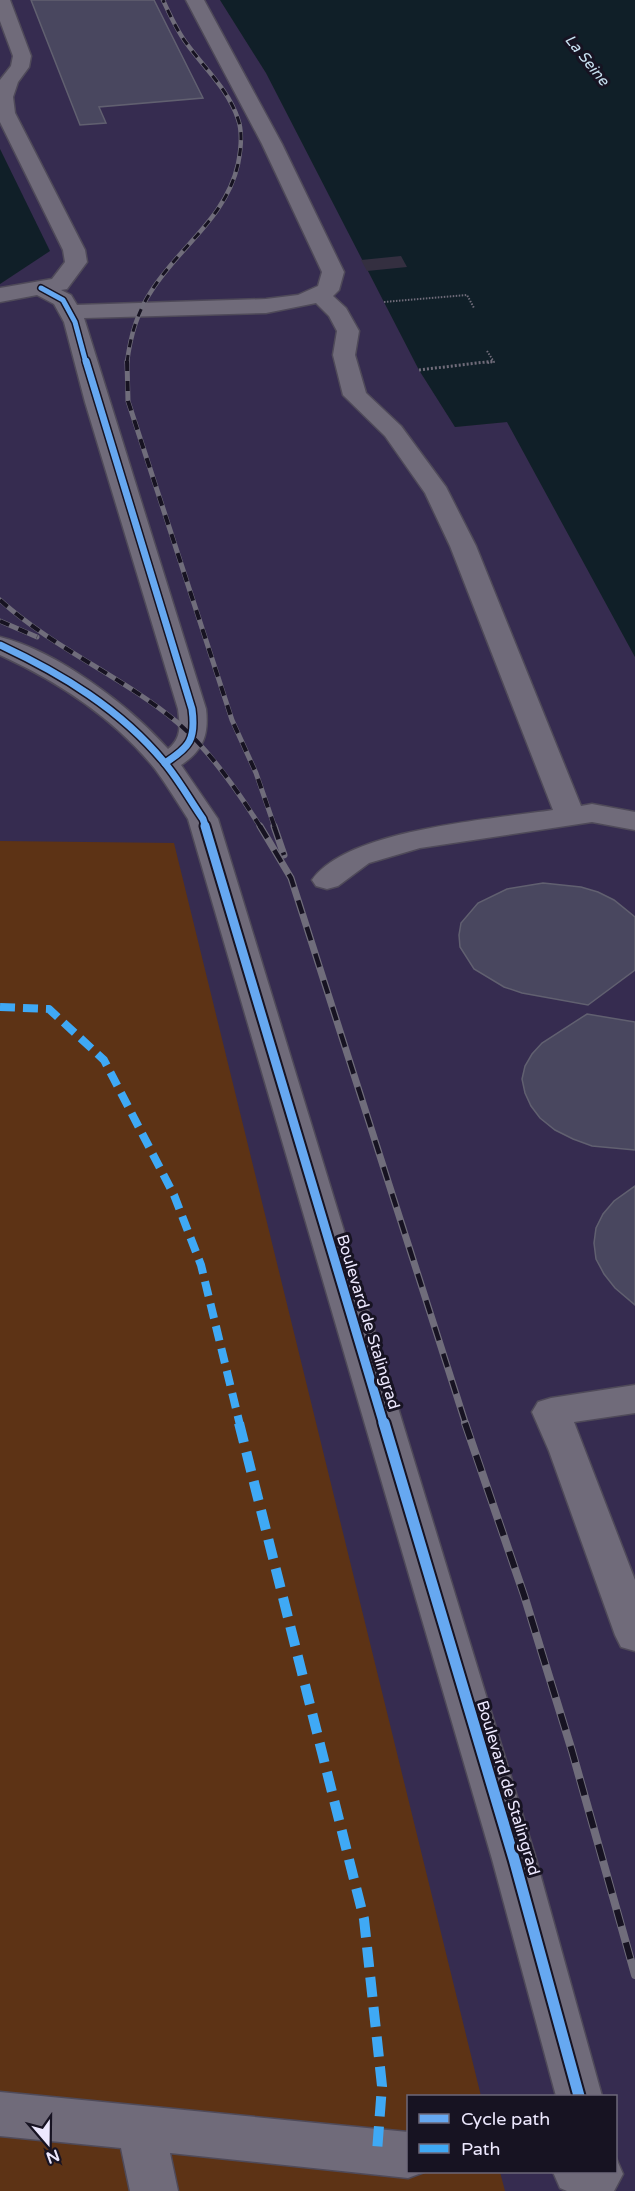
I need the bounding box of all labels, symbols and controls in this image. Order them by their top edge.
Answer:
water label: La Seine [561,31,614,90]
street label: Boulevard de Stalingrad [332,1232,404,1412]
street label: Boulevard de Stalingrad [472,1698,544,1878]
legend [407,2095,617,2173]
text: Cycle path [461,2108,550,2130]
north arrow [18,2113,78,2173]
text: Path [461,2138,500,2160]
text: N [43,2145,62,2168]

